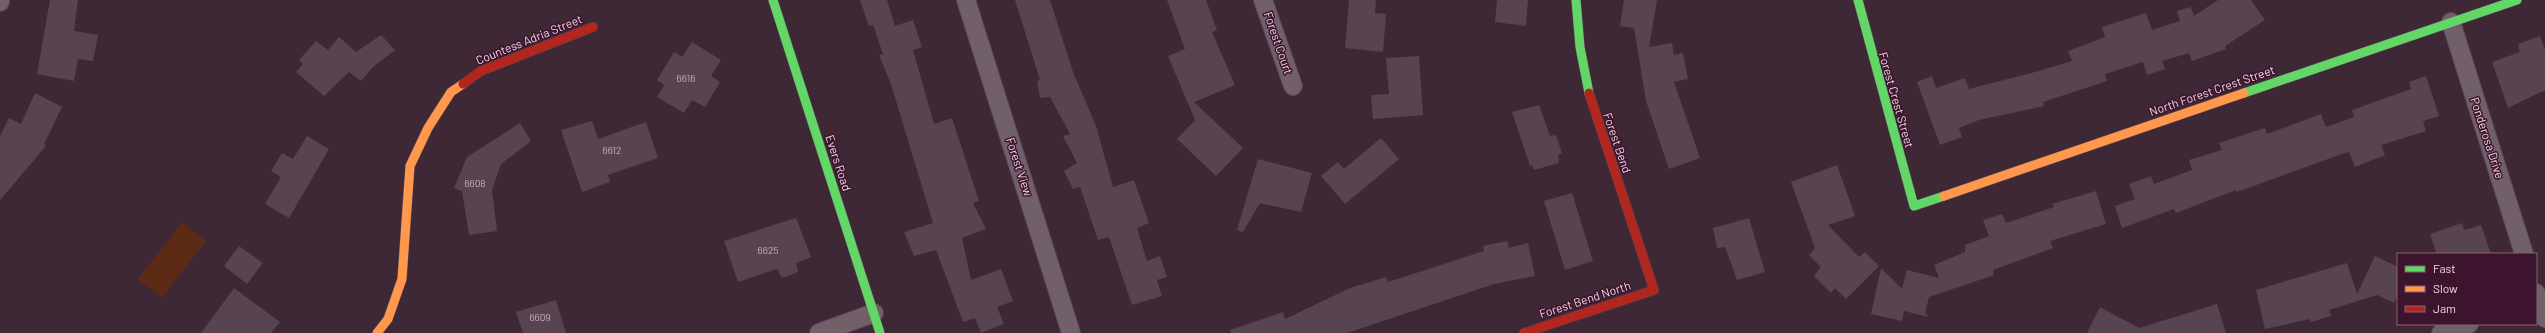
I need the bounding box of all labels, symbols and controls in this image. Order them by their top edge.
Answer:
street label: Forest Court [1262,10,1296,76]
street label: Countess Adria Street [473,11,584,67]
street label: Forest Crest Street [1877,50,1917,149]
street label: North Forest Crest Street [2147,62,2276,118]
house number: 6616 [677,72,695,84]
street label: Ponderosa Drive [2468,95,2508,180]
street label: Forest Bend [1601,111,1635,175]
street label: Evers Road [823,133,855,193]
street label: Forest View [1004,136,1036,198]
house number: 6612 [603,144,621,156]
house number: 6608 [464,177,486,189]
house number: 6625 [758,244,778,256]
legend [2397,253,2537,325]
text: Fast [2433,261,2456,275]
street label: Forest Bend North [1537,278,1632,320]
text: Slow [2433,281,2458,295]
text: Jam [2433,301,2456,315]
house number: 6609 [529,311,551,323]

